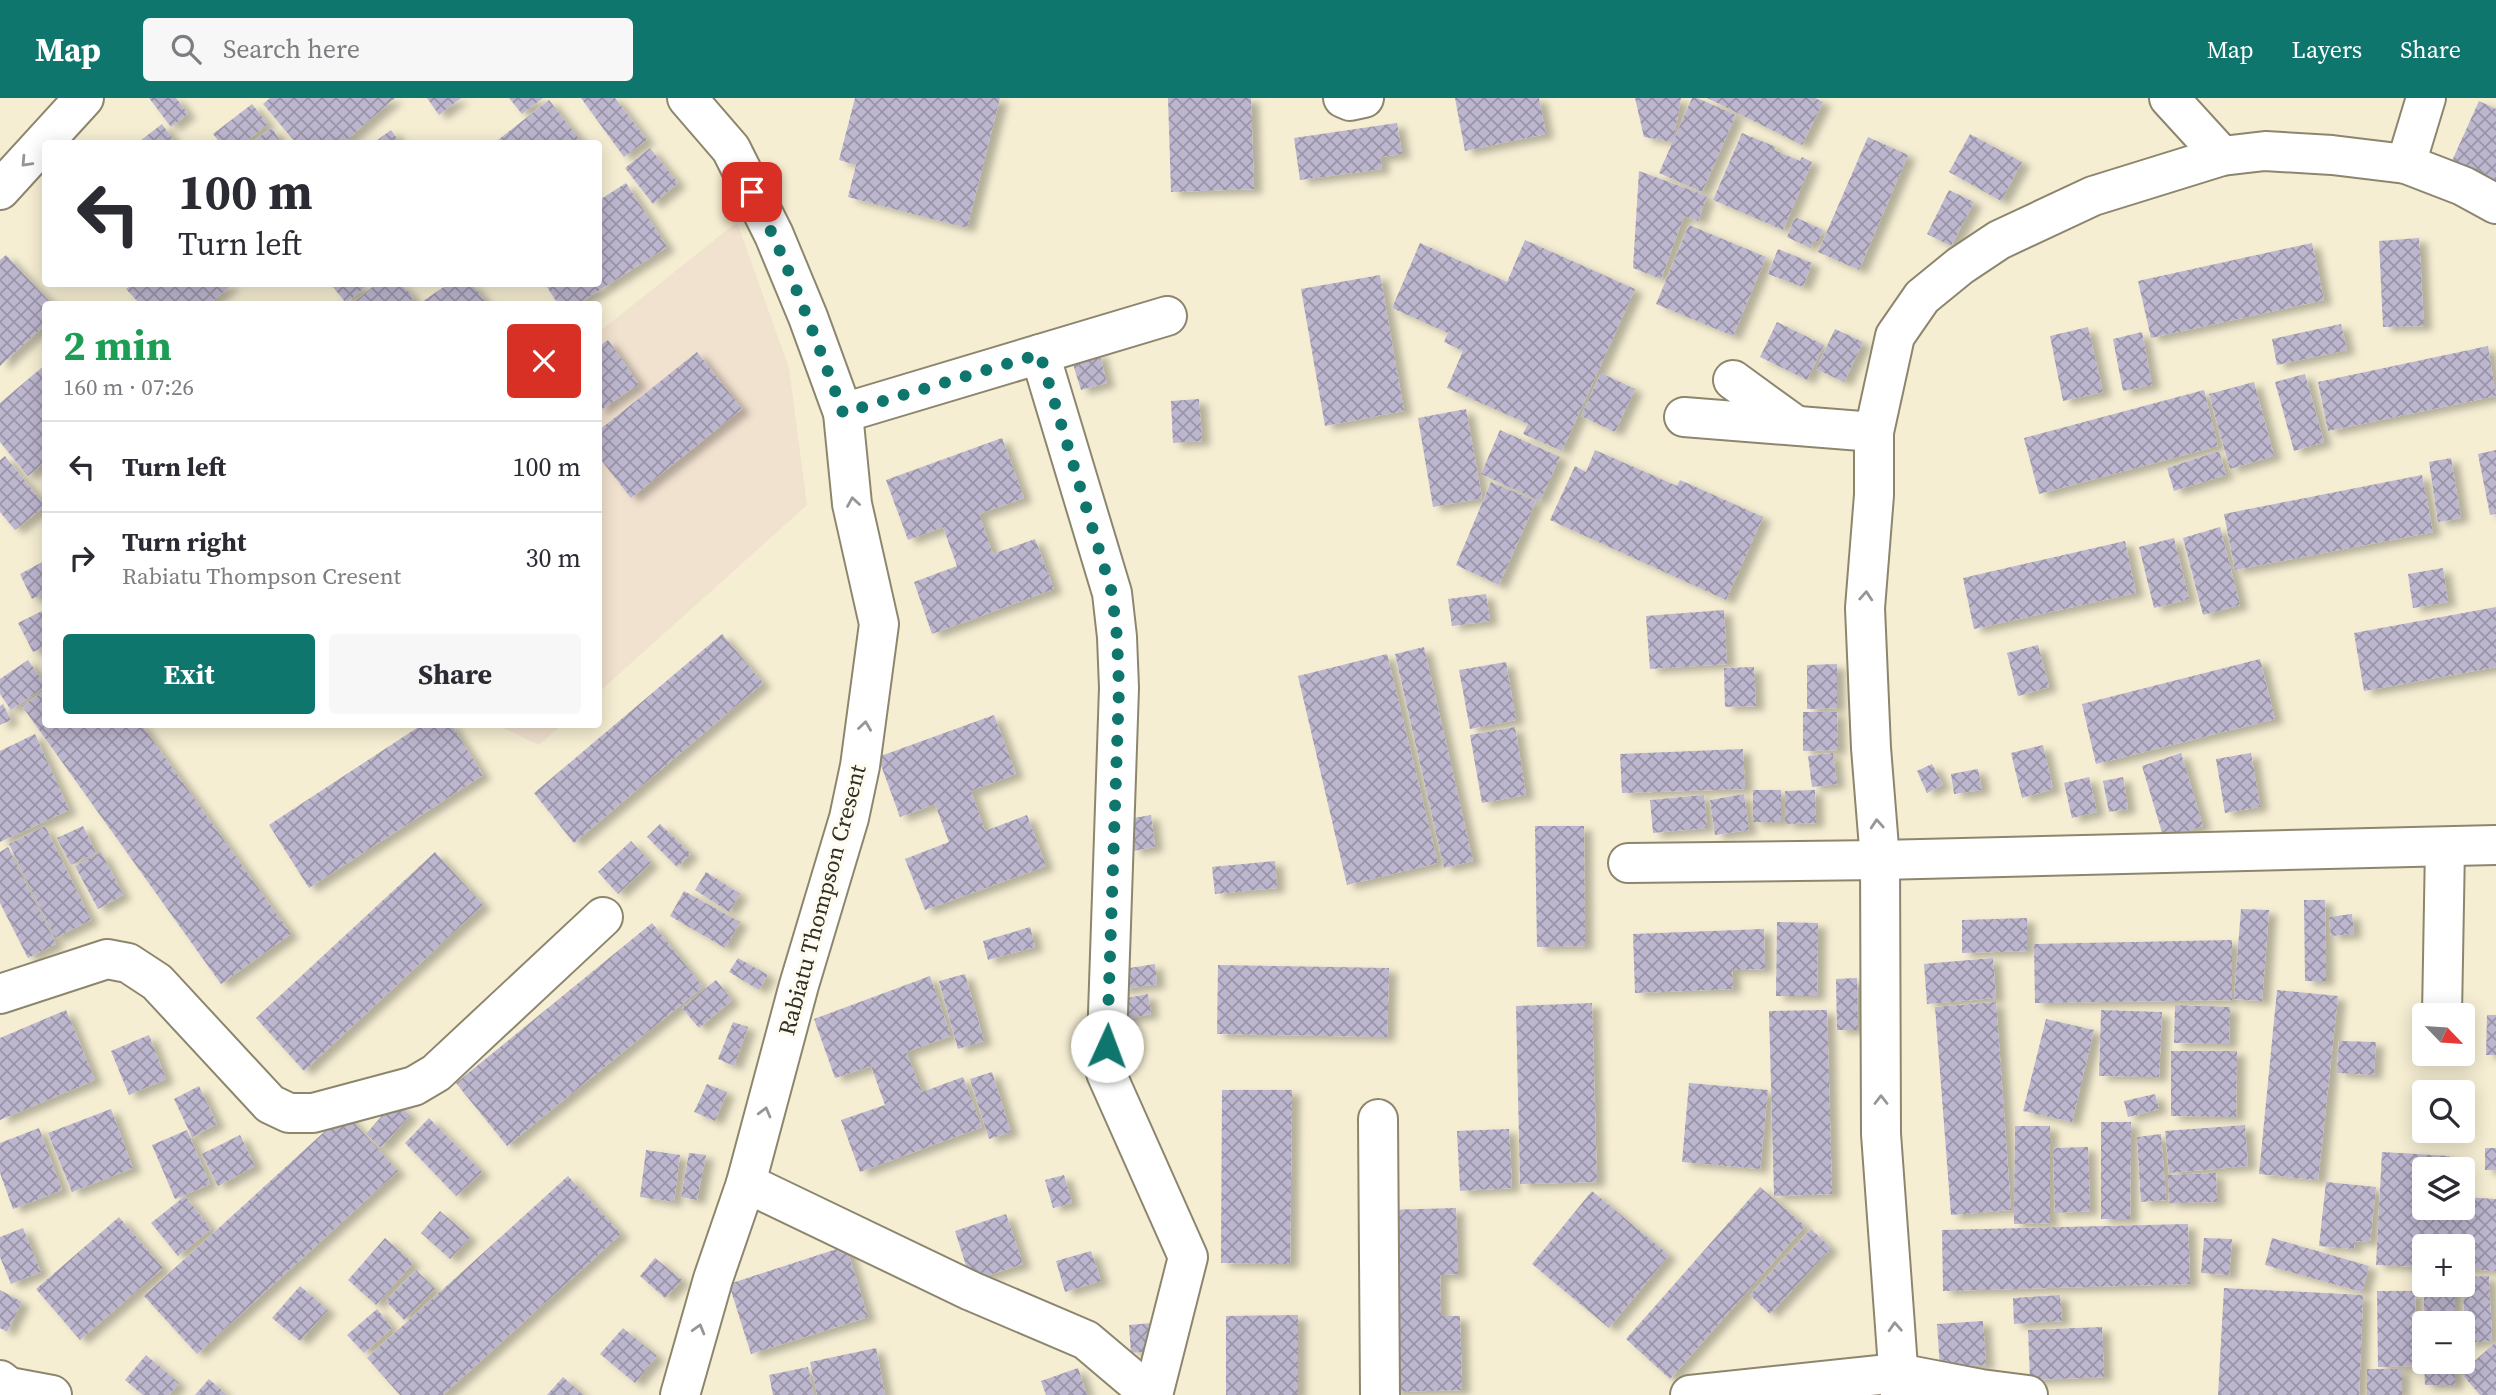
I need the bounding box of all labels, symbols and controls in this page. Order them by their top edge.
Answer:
search box [143,18,633,81]
text: Map [35,27,101,72]
icon: search [167,30,205,68]
text: Search here [223,31,360,67]
text: Map [2207,33,2254,66]
text: Layers [2292,33,2362,66]
text: Share [2400,33,2461,66]
one-way arrow [21,154,34,167]
text: 100 m [178,158,313,225]
pin [722,162,782,222]
icon: left [63,168,154,259]
icon: arrive [733,173,771,211]
text: Turn left [178,222,302,266]
text: 2 min [63,316,172,374]
button: close [507,324,581,398]
text: 160 m · 07:26 [63,371,194,403]
icon: left [63,448,101,486]
text: Turn left [122,449,226,485]
text: 100 m [513,449,581,485]
one-way arrow [846,496,861,508]
text: Turn right [122,524,246,560]
icon: right [63,539,101,577]
text: 30 m [526,540,581,576]
text: Rabiatu Thompson Cresent [122,560,401,592]
one-way arrow [1858,591,1873,602]
button: Exit [63,634,315,714]
button: Share [329,634,581,714]
one-way arrow [857,720,872,732]
street label: Rabiatu Thompson Cresent [770,761,874,1039]
one-way arrow [1870,818,1885,829]
north arrow [2412,1003,2474,1066]
map controls [2412,1003,2475,1374]
position arrow [1070,1009,1144,1083]
button: search [2412,1080,2475,1143]
one-way arrow [1873,1094,1889,1105]
one-way arrow [757,1106,771,1118]
button: layers [2412,1157,2475,1220]
button: + [2412,1234,2475,1297]
button: − [2412,1311,2475,1374]
one-way arrow [1888,1321,1903,1332]
one-way arrow [691,1324,705,1336]

